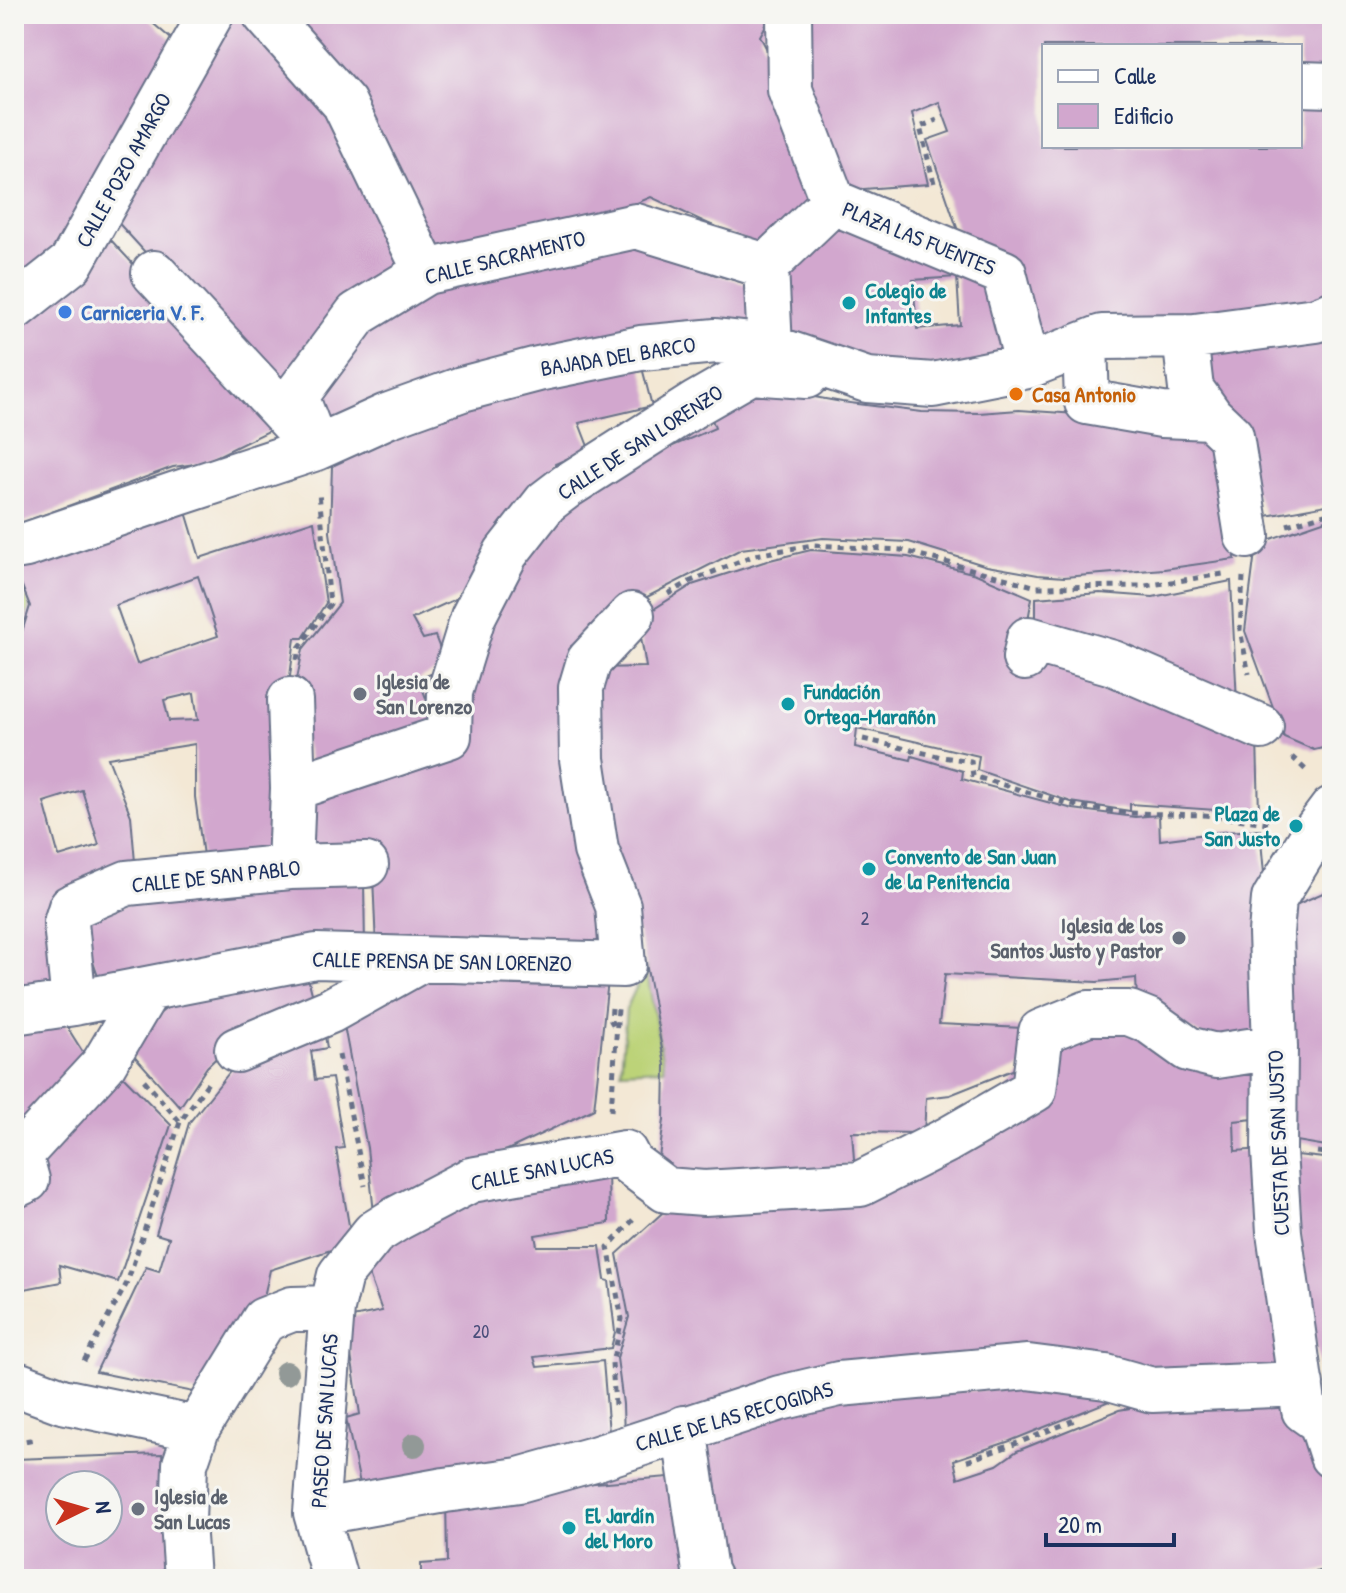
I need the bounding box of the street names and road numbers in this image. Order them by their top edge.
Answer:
street label: CALLE POZO AMARGO [68,87,178,253]
street label: PLAZA LAS FUENTES [838,194,1000,282]
street label: CALLE SACRAMENTO [422,223,588,291]
street label: BAJADA DEL BARCO [538,329,698,383]
street label: CALLE DE SAN LORENZO [551,377,729,507]
street label: CALLE DE SAN PABLO [130,852,302,900]
street label: CALLE PRENSA DE SAN LORENZO [312,944,572,978]
street label: CUESTA DE SAN JUSTO [1260,1050,1296,1236]
street label: CALLE SAN LUCAS [468,1140,616,1198]
street label: PASEO DE SAN LUCAS [303,1333,345,1509]
street label: CALLE DE LAS RECOGIDAS [632,1373,836,1459]

